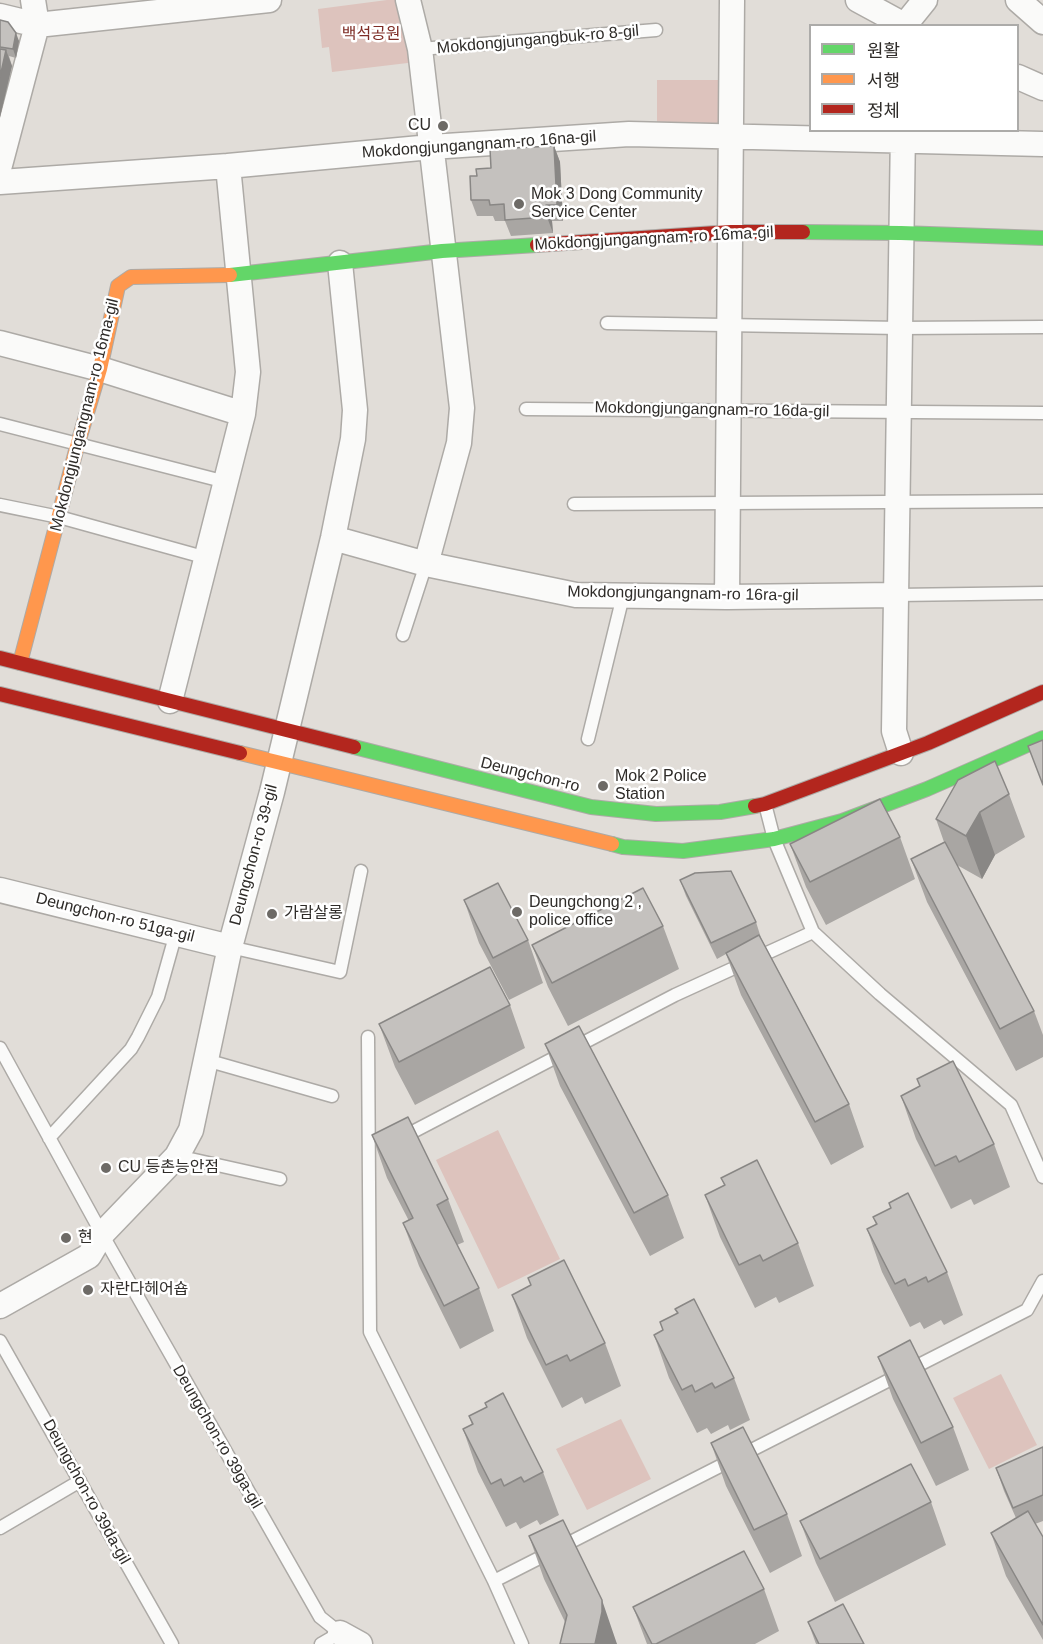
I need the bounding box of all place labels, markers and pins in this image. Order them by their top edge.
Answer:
place label: CU [408,116,431,136]
marker: CU [436,119,450,133]
place label: Mok 3 Dong Community Service Center [531,185,703,223]
marker: Mok 3 Dong Community Service Center [512,197,526,211]
place label: Mok 2 Police Station [615,767,707,805]
marker: Mok 2 Police Station [596,779,610,793]
place label: Deungchong 2 , police office [529,893,642,931]
place label: 가람살롱 [284,904,343,924]
marker: Deungchong 2 , police office [510,905,524,919]
marker: 가람살롱 [265,907,279,921]
place label: CU 등촌능안점 [118,1158,219,1178]
marker: CU 등촌능안점 [99,1161,113,1175]
place label: 현 [78,1228,93,1248]
marker: 현 [59,1231,73,1245]
place label: 자란다헤어숍 [100,1280,188,1300]
marker: 자란다헤어숍 [81,1283,95,1297]

